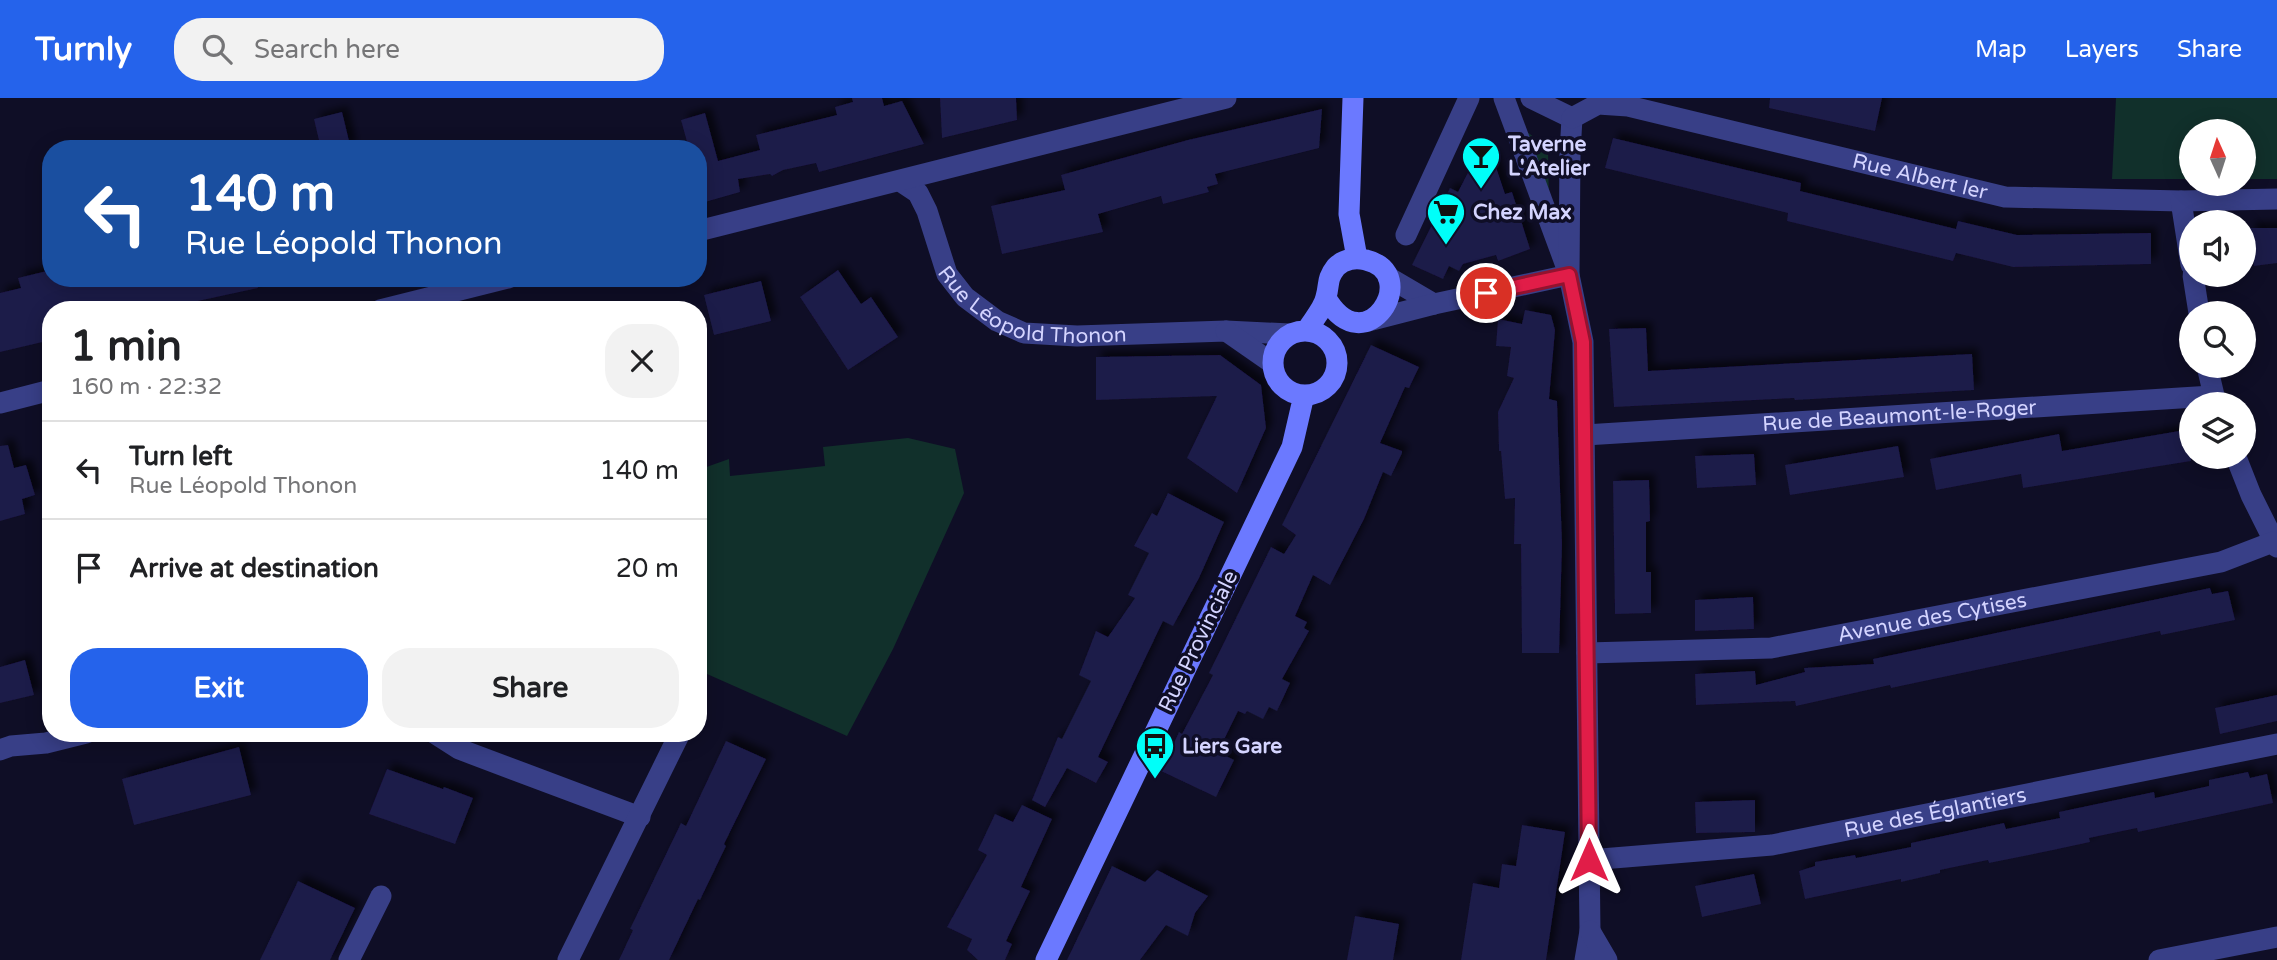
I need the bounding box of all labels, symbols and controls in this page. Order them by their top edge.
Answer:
search box [174,18,664,81]
text: Turnly [35,30,132,69]
icon: search [198,30,236,68]
text: Search here [254,34,400,65]
text: Map [1975,35,2027,64]
text: Layers [2065,35,2139,64]
text: Share [2177,35,2242,64]
north arrow [2179,119,2256,196]
map controls [2179,119,2256,469]
place label: Taverne L'Atelier [1507,132,1591,181]
bar icon: Taverne L'Atelier [1460,135,1502,190]
street label: Rue Albert Ier [1850,149,1990,205]
text: 140 m [185,165,335,224]
icon: left [70,168,161,259]
supermarket icon: Chez Max [1425,191,1467,246]
place label: Chez Max [1473,200,1572,225]
button: sound [2179,210,2256,287]
text: Rue Léopold Thonon [185,225,503,263]
street label: Rue Léopold Thonon [932,261,1127,349]
pin [1456,263,1516,323]
icon: arrive [1467,274,1505,312]
button: search [2179,301,2256,378]
text: 1 min [70,321,182,372]
button: close [605,324,679,398]
text: 160 m · 22:32 [70,373,222,401]
button: layers [2179,392,2256,469]
street label: Rue de Beaumont-le-Roger [1762,395,2037,437]
text: Turn left [129,441,232,472]
icon: left [70,451,108,489]
text: 140 m [599,455,679,486]
text: Rue Léopold Thonon [129,472,357,500]
icon: arrive [70,549,108,587]
text: Arrive at destination [129,553,379,584]
text: 20 m [616,553,679,584]
street label: Rue Provinciale [1153,566,1243,716]
street label: Avenue des Cytises [1835,587,2029,648]
button: Exit [70,648,368,728]
button: Share [382,648,679,728]
bus stop icon: Liers Gare [1134,725,1176,780]
place label: Liers Gare [1182,734,1282,759]
street label: Rue des Églantiers [1842,782,2028,843]
position arrow [1552,823,1626,897]

